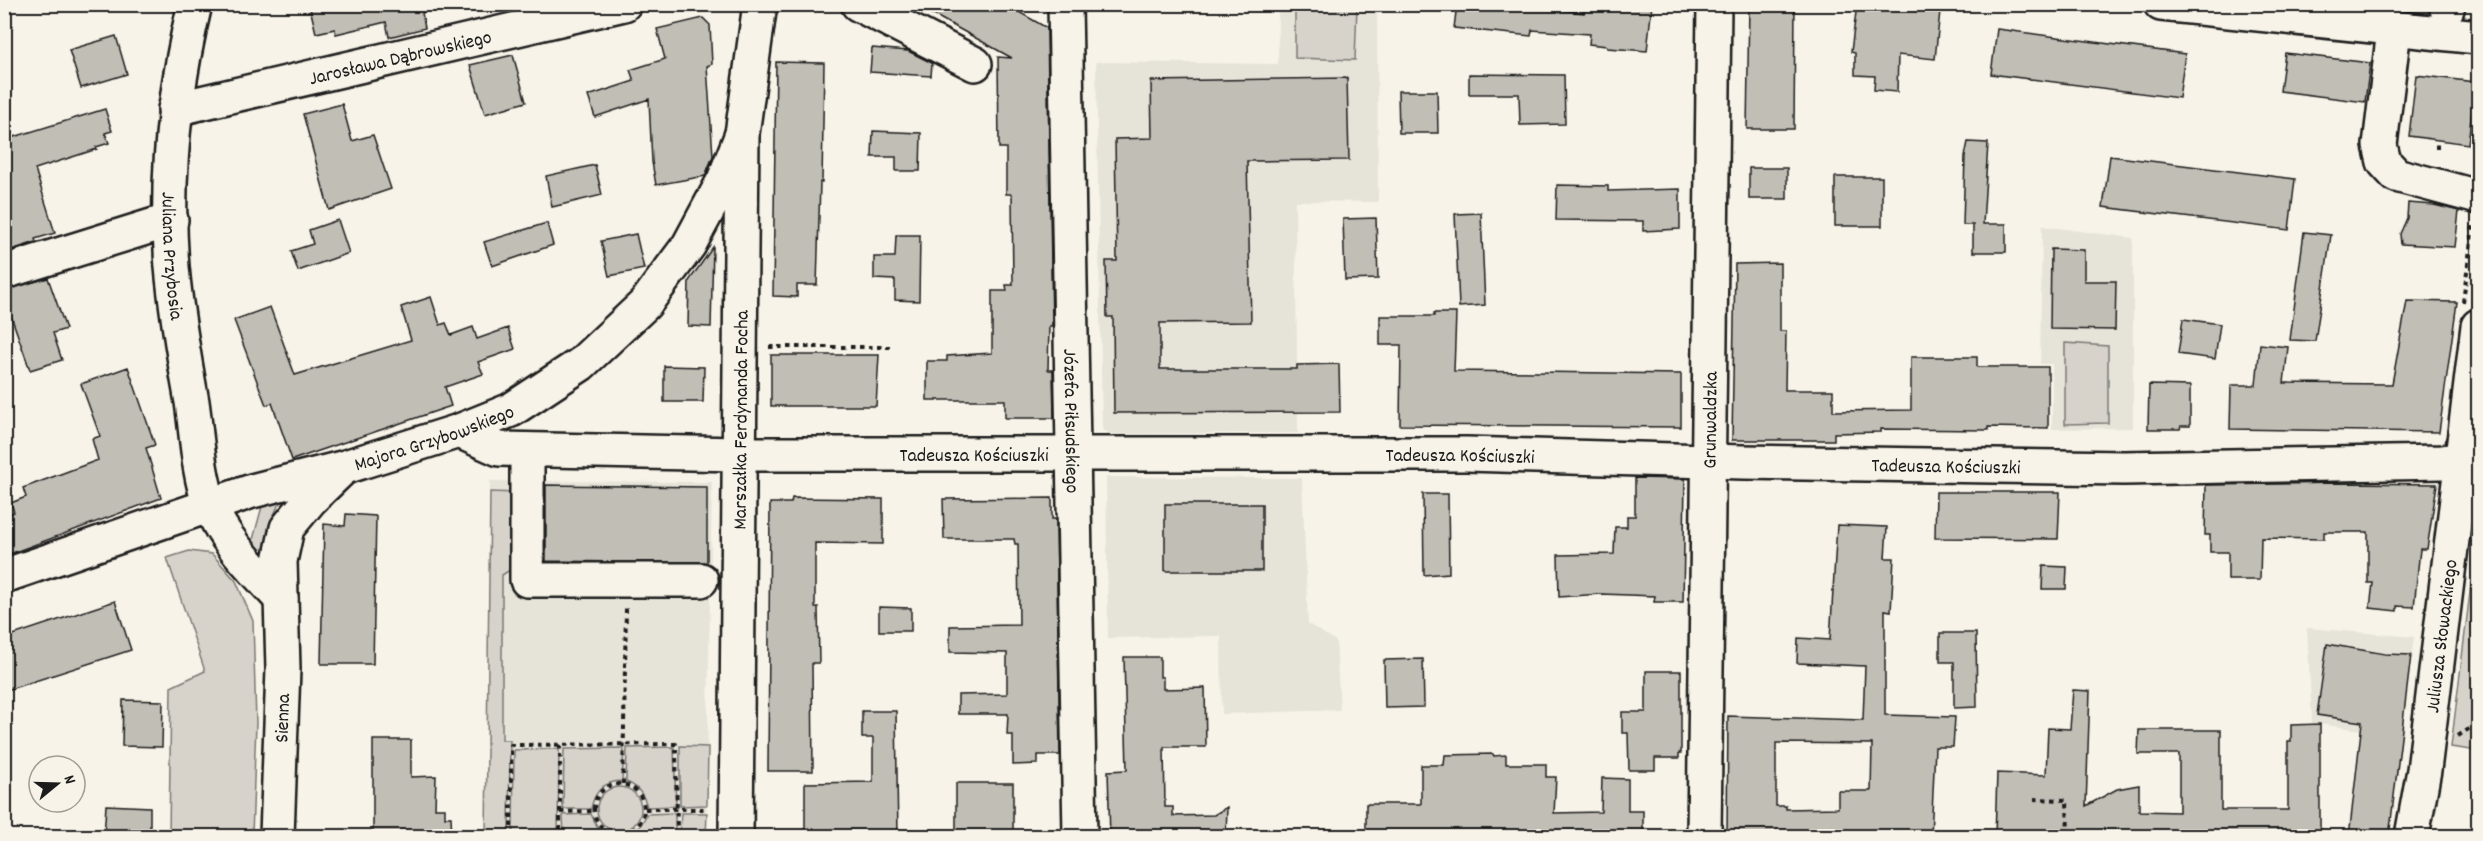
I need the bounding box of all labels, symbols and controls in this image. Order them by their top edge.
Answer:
street label: Jarosława Dąbrowskiego [307,24,495,94]
street label: Juliana Przybosia [153,192,189,323]
street label: Marszałka Ferdynanda Focha [728,310,757,530]
street label: Józefa Piłsudskiego [1054,348,1085,494]
street label: Grunwaldzka [1697,371,1727,469]
street label: Majora Grzybowskiego [351,399,519,480]
street label: Tadeusza Kościuszki [899,443,1049,471]
street label: Tadeusza Kościuszki [1385,443,1535,473]
street label: Tadeusza Kościuszki [1871,453,2021,483]
street label: Juliusza Słowackiego [2420,558,2467,715]
street label: Sienna [269,692,299,743]
north arrow [27,754,87,814]
text: N [57,772,81,788]

